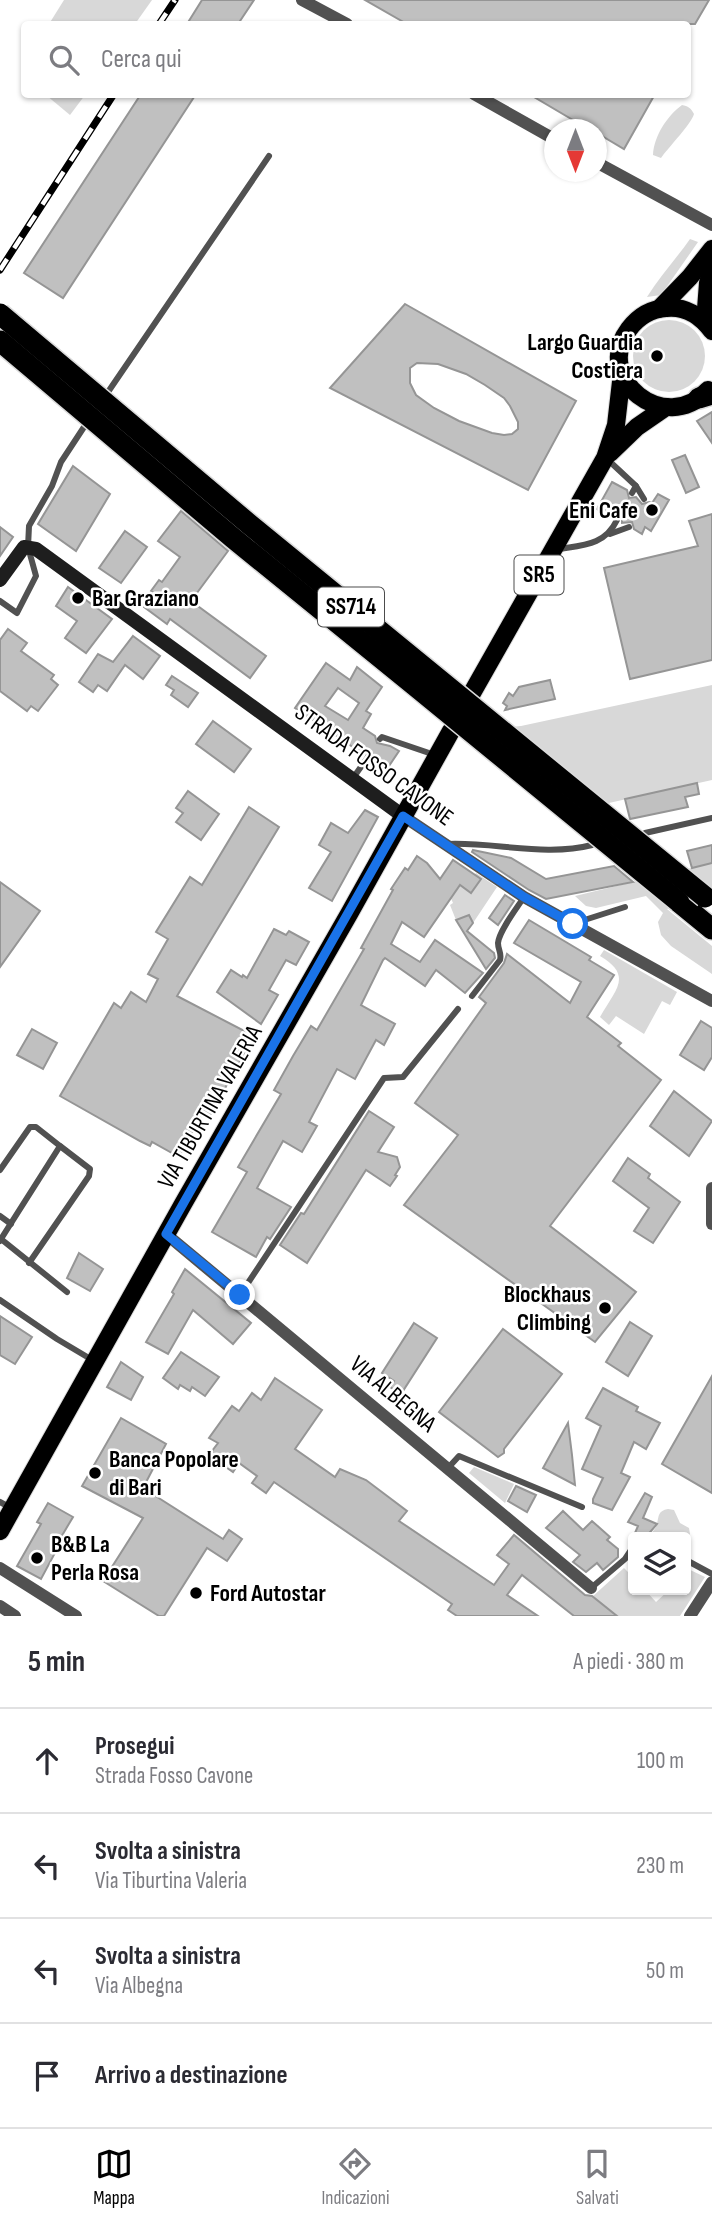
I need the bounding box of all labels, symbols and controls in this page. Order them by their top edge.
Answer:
search box [21,21,691,98]
icon: search [45,41,83,79]
text: Cerca qui [101,44,182,75]
north arrow [544,119,607,182]
place label: Largo Guardia Costiera [527,328,643,385]
marker: Largo Guardia Costiera [649,348,665,364]
place label: Eni Cafe [569,496,638,525]
marker: Eni Cafe [644,502,660,518]
road number: SR5 [514,555,564,594]
place label: Bar Graziano [92,584,199,613]
road number: SS714 [318,587,384,626]
marker: Bar Graziano [70,590,86,606]
street label: STRADA FOSSO CAVONE [289,698,459,832]
route start [557,908,588,939]
street label: VIA TIBURTINA VALERIA [151,1020,269,1194]
route end [224,1279,255,1310]
place label: Blockhaus Climbing [504,1280,591,1337]
marker: Blockhaus Climbing [597,1300,613,1316]
street label: VIA ALBEGNA [344,1350,443,1439]
place label: Banca Popolare di Bari [109,1445,239,1502]
marker: Banca Popolare di Bari [87,1465,103,1481]
place label: B&B La Perla Rosa [51,1530,139,1587]
map controls [628,1532,691,1595]
button: layers [628,1532,691,1595]
marker: B&B La Perla Rosa [29,1550,45,1566]
place label: Ford Autostar [210,1579,326,1608]
marker: Ford Autostar [188,1585,204,1601]
text: 5 min [28,1644,85,1680]
text: A piedi · 380 m [573,1648,684,1676]
text: Prosegui [95,1731,174,1762]
icon: ahead [28,1742,66,1780]
text: 100 m [637,1747,684,1775]
text: Strada Fosso Cavone [95,1762,253,1790]
text: Svolta a sinistra [95,1836,241,1867]
icon: left [28,1847,66,1885]
text: 230 m [636,1852,684,1880]
text: Via Tiburtina Valeria [95,1867,247,1895]
text: Svolta a sinistra [95,1941,241,1972]
icon: left [28,1952,66,1990]
text: 50 m [646,1957,684,1985]
text: Via Albegna [95,1972,183,2000]
icon: arrive [28,2057,66,2095]
text: Arrivo a destinazione [95,2060,288,2091]
tab: Mappa [93,2145,135,2210]
tab: Indicazioni [321,2145,389,2210]
tab: Salvati [576,2145,619,2210]

